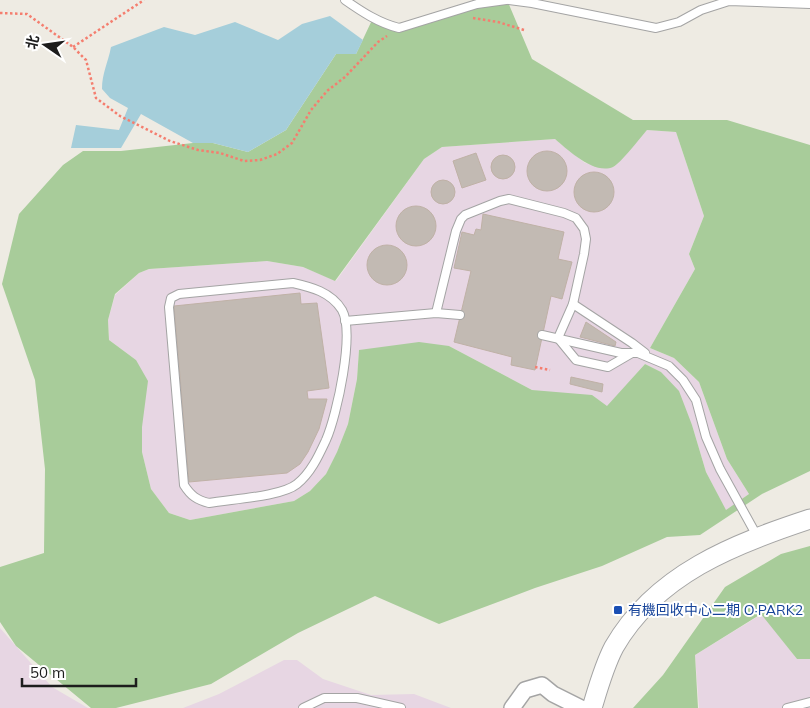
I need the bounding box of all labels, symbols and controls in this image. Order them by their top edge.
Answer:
north arrow [20,20,70,70]
text: 北 [22,33,43,51]
place label: 有機回收中心二期 O·PARK2 [628,601,803,619]
marker: 有機回收中心二期 O·PARK2 [612,604,624,616]
scale bar [22,656,136,688]
text: 50 m [30,663,65,682]

